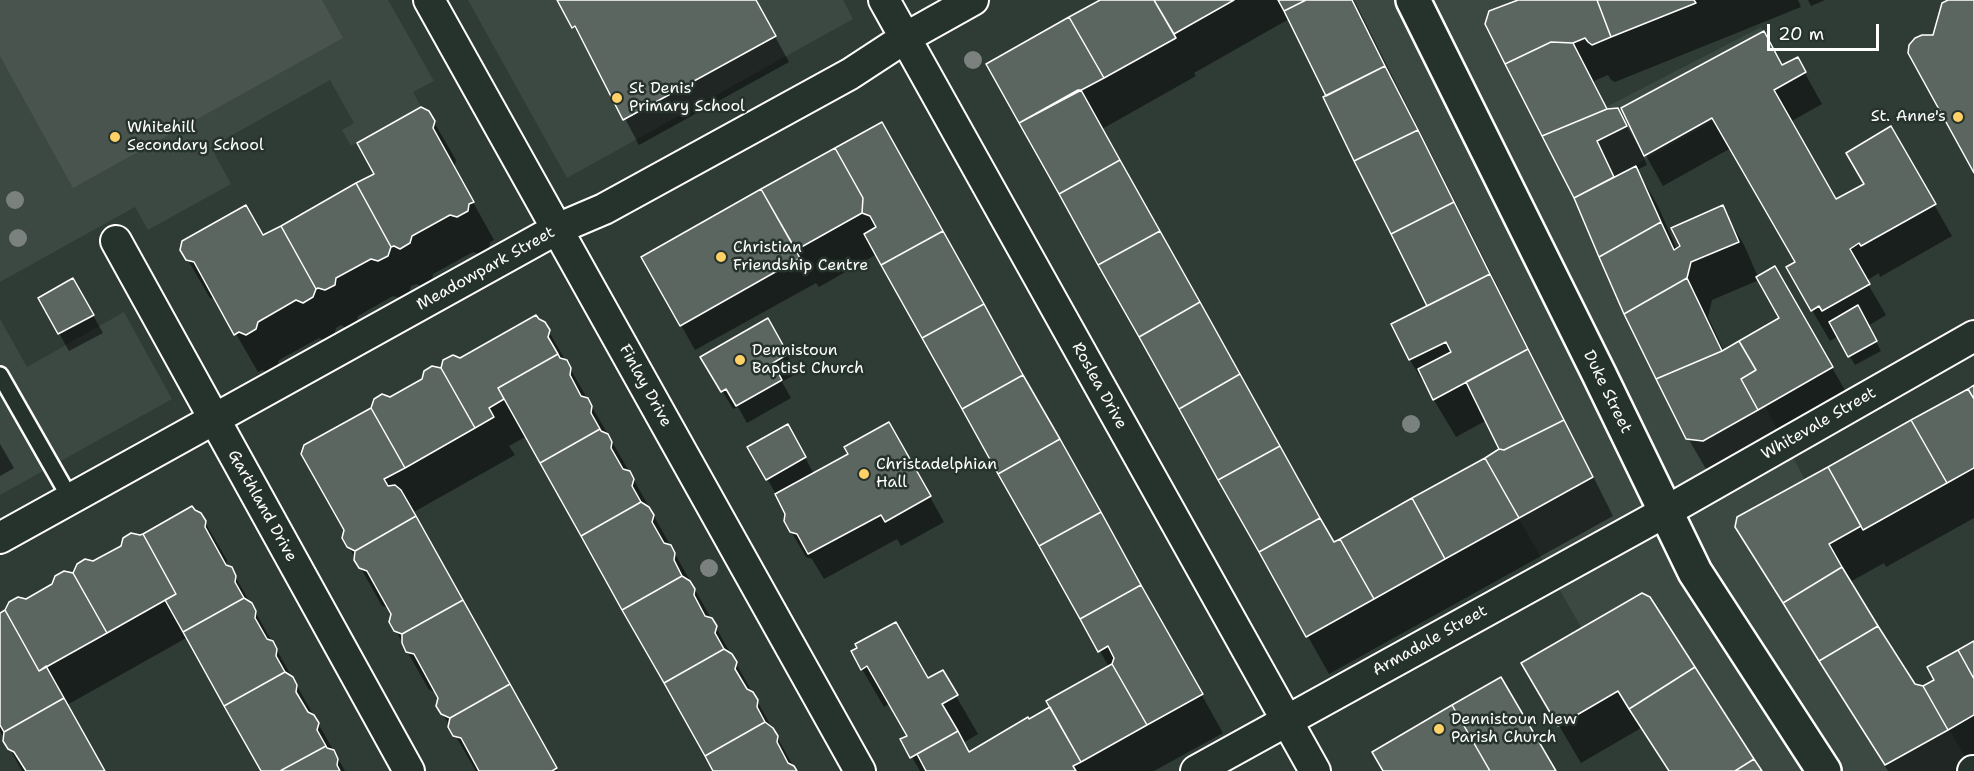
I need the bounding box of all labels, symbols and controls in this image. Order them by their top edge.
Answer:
scale bar [1770,12,1882,50]
text: 20 m [1778,22,1824,46]
place label: St Denis' Primary School [629,79,745,117]
marker: St Denis' Primary School [610,91,624,105]
place label: St. Anne's [1871,107,1946,127]
marker: St. Anne's [1951,110,1965,124]
place label: Whitehill Secondary School [127,118,264,156]
marker: Whitehill Secondary School [108,130,122,144]
street label: Meadowpark Street [414,223,558,315]
place label: Christian Friendship Centre [733,238,868,276]
marker: Christian Friendship Centre [714,250,728,264]
street label: Roslea Drive [1067,339,1131,433]
street label: Finlay Drive [614,341,676,431]
place label: Dennistoun Baptist Church [752,341,864,379]
street label: Duke Street [1579,347,1635,437]
marker: Dennistoun Baptist Church [733,353,747,367]
street label: Whitevale Street [1758,383,1880,465]
street label: Garthland Drive [223,447,301,565]
place label: Christadelphian Hall [876,455,997,493]
marker: Christadelphian Hall [857,467,871,481]
street label: Armadale Street [1369,602,1491,680]
place label: Dennistoun New Parish Church [1451,710,1577,748]
marker: Dennistoun New Parish Church [1432,722,1446,736]

